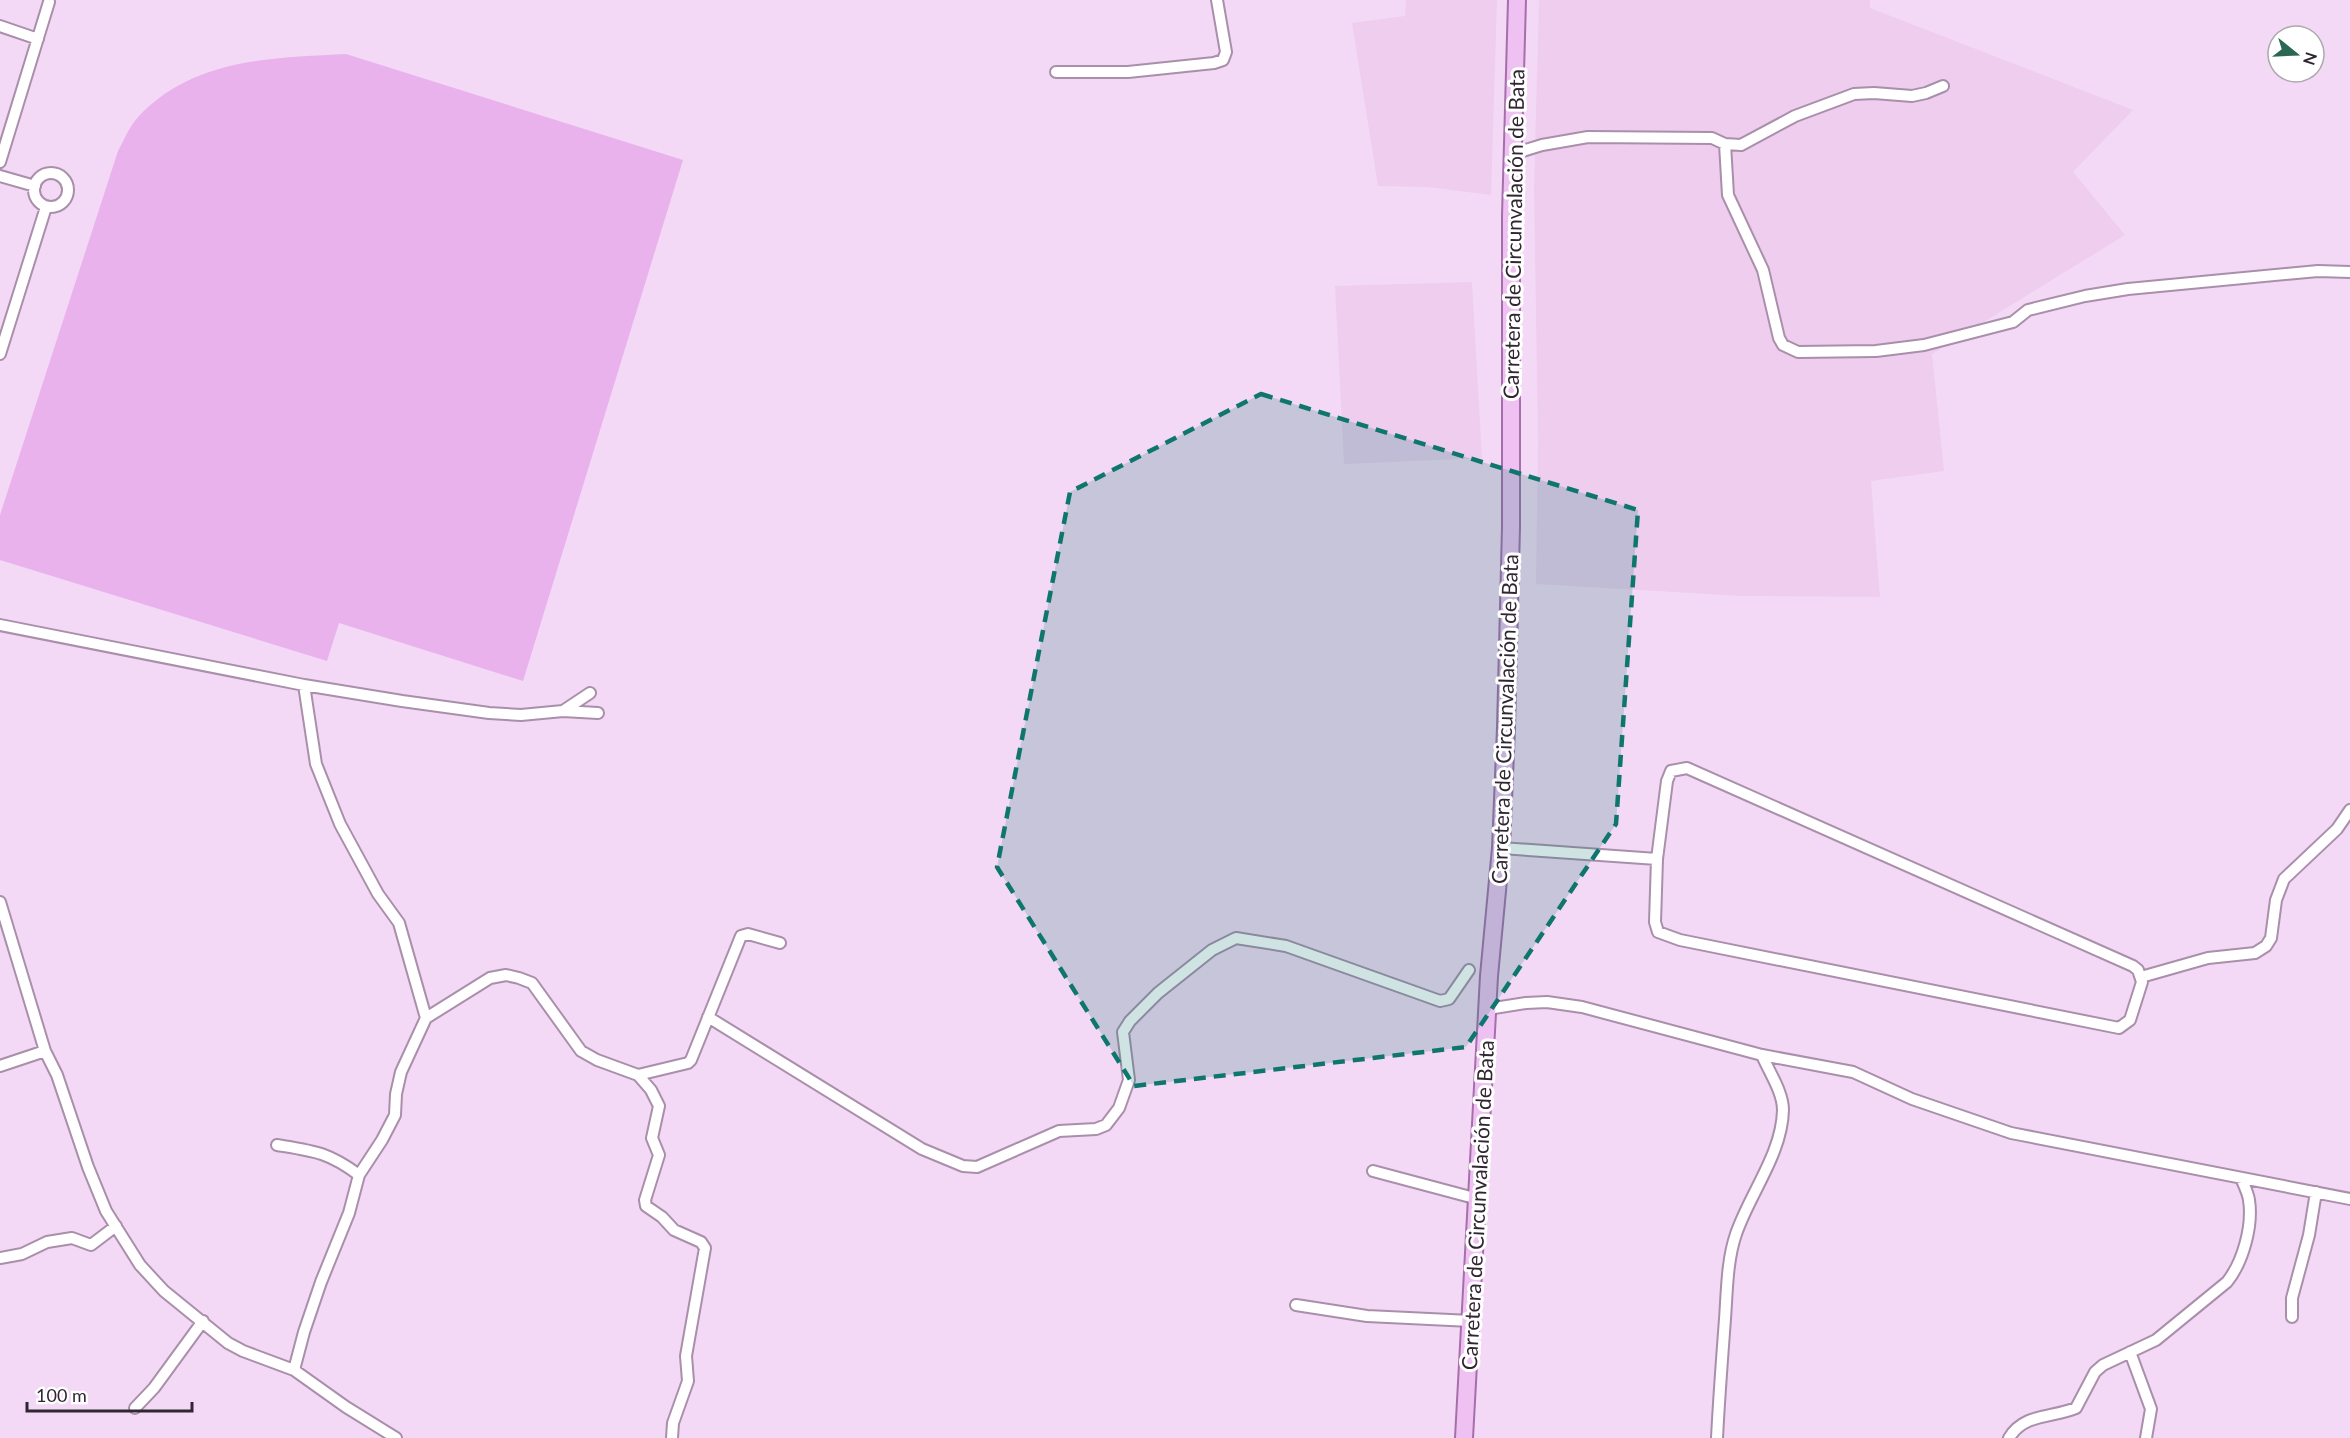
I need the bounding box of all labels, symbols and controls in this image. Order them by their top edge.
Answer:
north arrow [2266,24,2326,84]
text: N [2300,50,2322,68]
street label: Carretera de Circunvalación de Bata [1498,69,1528,399]
street label: Carretera de Circunvalación de Bata [1486,553,1522,885]
street label: Carretera de Circunvalación de Bata [1456,1039,1498,1371]
scale bar [27,1375,192,1413]
text: 100 m [36,1384,87,1406]

